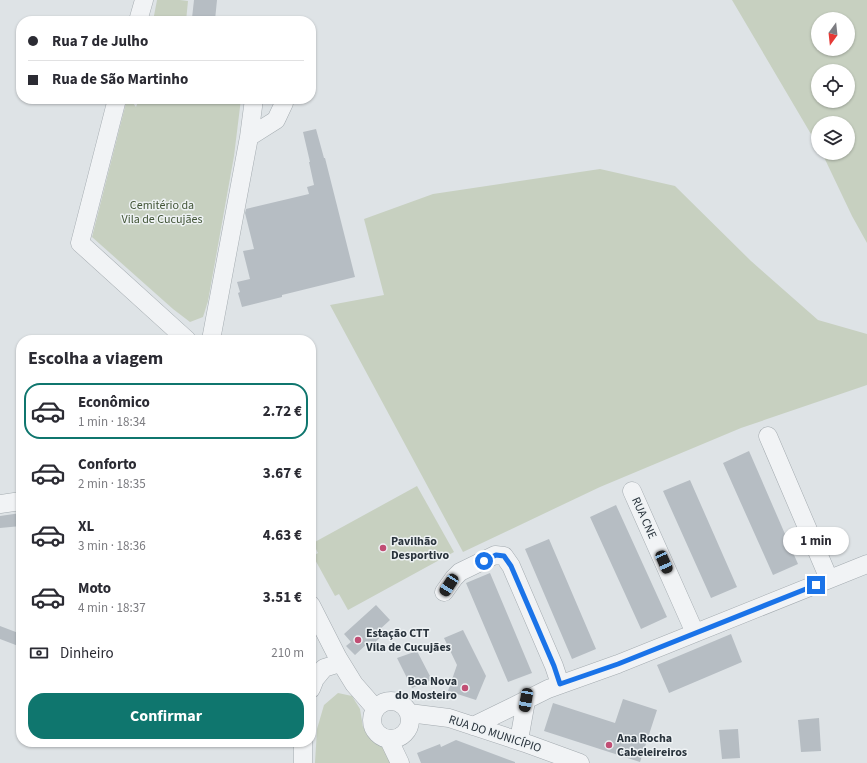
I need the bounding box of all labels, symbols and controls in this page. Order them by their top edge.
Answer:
north arrow [811,12,855,56]
map controls [811,12,855,160]
text: Rua 7 de Julho [52,31,148,52]
button: locate [811,64,855,108]
text: Rua de São Martinho [52,69,188,90]
button: layers [811,116,855,160]
park label: Cemitério da Vila de Cucujães [122,197,202,228]
text: Escolha a viagem [28,346,163,371]
text: Econômico [78,392,150,413]
icon: car [30,393,66,429]
text: 2.72 € [263,401,302,422]
text: 1 min · 18:34 [78,413,146,431]
text: Conforto [78,454,137,475]
icon: car [30,455,66,491]
text: 3.67 € [263,463,302,484]
text: 2 min · 18:35 [78,475,146,493]
street label: RUA CNE [627,494,661,542]
text: XL [78,516,94,537]
icon: car [30,517,66,553]
text: 4.63 € [263,525,302,546]
callout: 1 min [783,527,849,555]
text: 1 min [800,532,832,550]
place label: Pavilhão Desportivo [391,533,450,564]
text: 3 min · 18:36 [78,537,146,555]
marker: Pavilhão Desportivo [378,543,388,553]
car [654,549,674,575]
route start [475,552,493,570]
car [437,572,461,598]
route end [807,576,825,594]
text: Moto [78,578,111,599]
icon: car [30,579,66,615]
text: 3.51 € [263,587,302,608]
text: 4 min · 18:37 [78,599,146,617]
place label: Estação CTT Vila de Cucujães [365,625,451,656]
marker: Estação CTT Vila de Cucujães [353,635,363,645]
icon: cash [28,642,50,664]
text: Dinheiro [60,643,114,664]
text: 210 m [271,644,304,662]
place label: Boa Nova do Mosteiro [395,673,457,704]
marker: Boa Nova do Mosteiro [460,683,470,693]
car [518,687,534,713]
button: Confirmar [28,693,304,739]
street label: RUA DO MUNICÍPIO [447,711,543,757]
place label: Ana Rocha Cabeleireiros [616,730,687,761]
marker: Ana Rocha Cabeleireiros [604,740,614,750]

